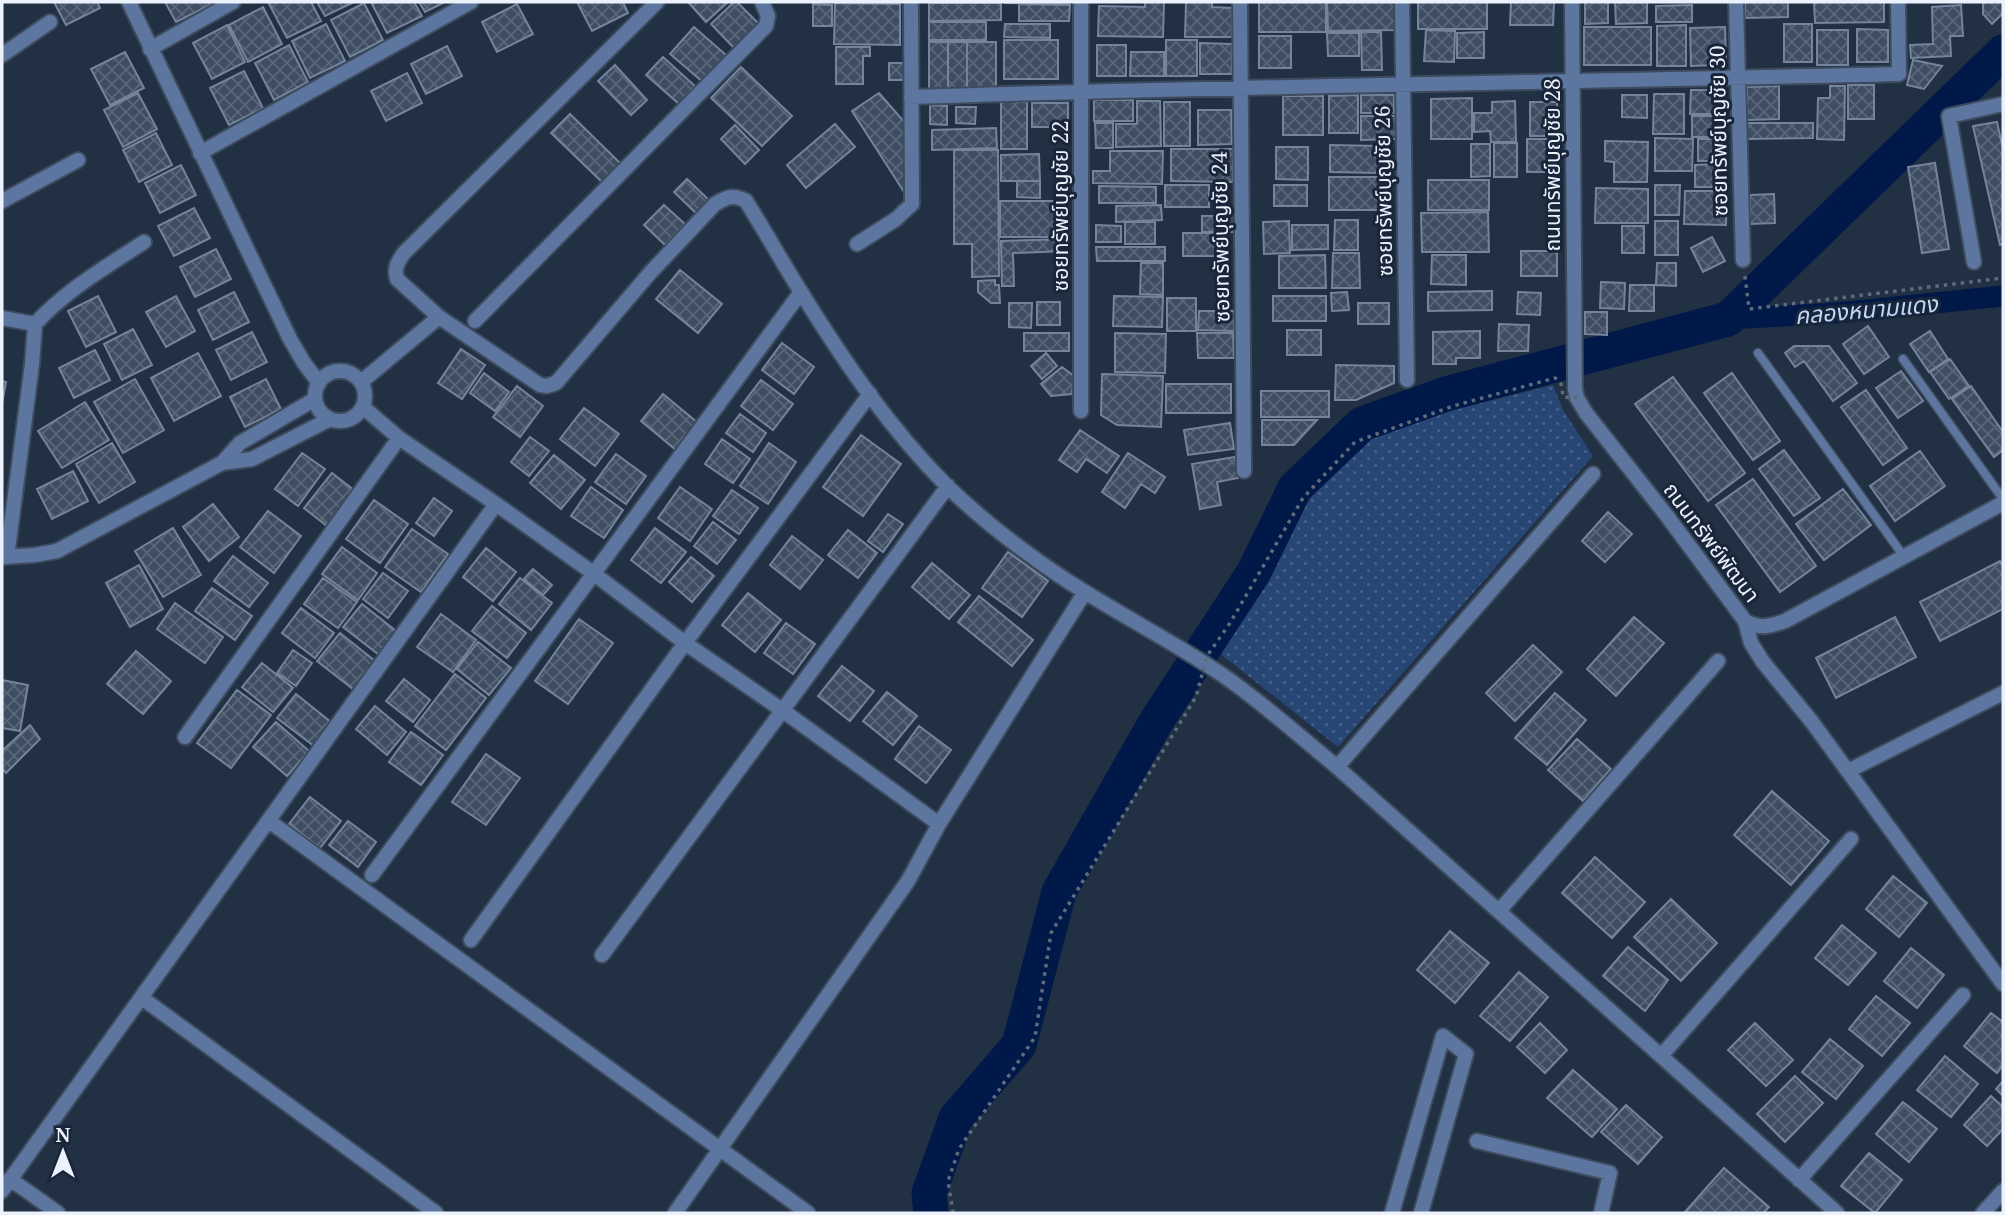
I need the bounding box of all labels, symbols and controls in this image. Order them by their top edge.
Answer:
street label: ซอยทรัพย์บุญชัย 30 [1703,45,1733,217]
street label: ถนนทรัพย์บุญชัย 28 [1538,78,1566,252]
street label: ซอยทรัพย์บุญชัย 26 [1368,105,1398,277]
street label: ซอยทรัพย์บุญชัย 22 [1046,120,1074,292]
street label: ซอยทรัพย์บุญชัย 24 [1205,151,1235,323]
water label: คลองหนามแดง [1793,287,1940,331]
street label: ถนนทรัพย์พัฒนา [1658,476,1766,608]
north arrow [28,1117,98,1187]
text: N [56,1122,71,1148]

